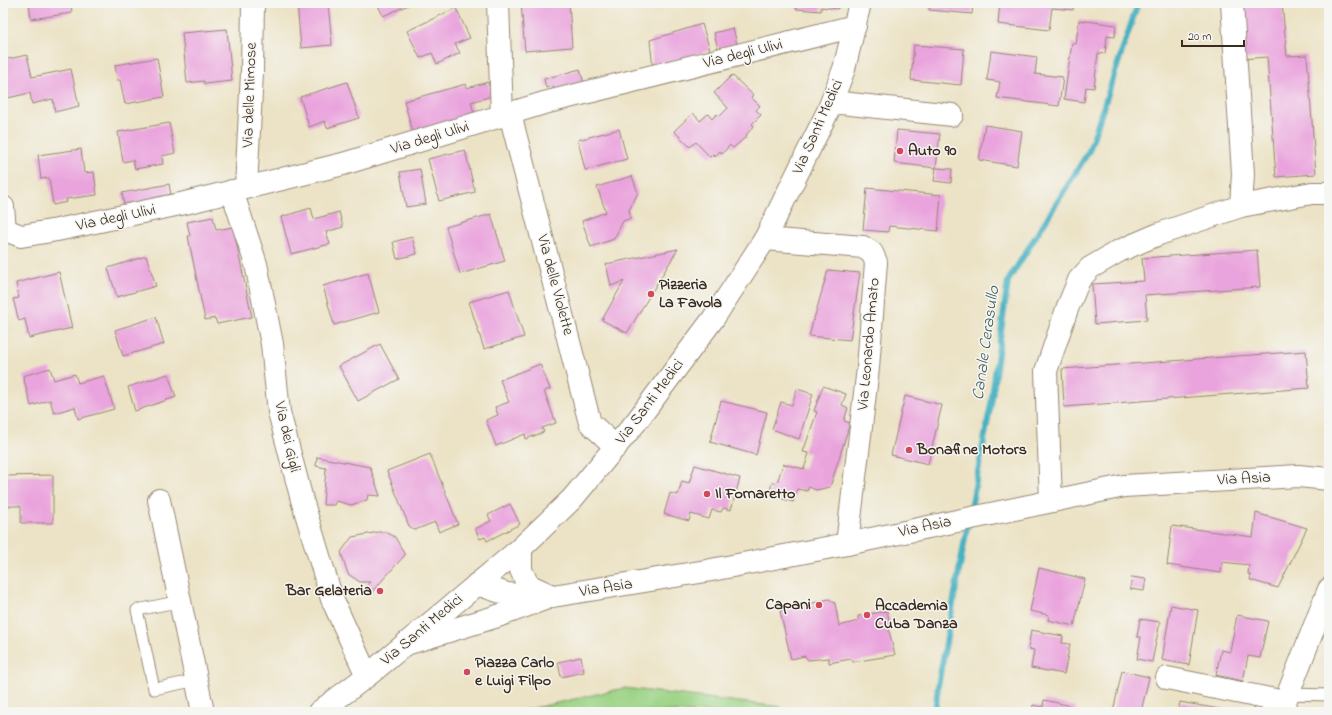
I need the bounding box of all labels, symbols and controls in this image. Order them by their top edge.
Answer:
scale bar [1182,22,1244,48]
text: 20 m [1188,28,1211,46]
street label: Via degli Ulivi [700,33,785,76]
street label: Via delle Mimose [236,41,264,149]
street label: Via Santi Medici [786,76,850,179]
street label: Via degli Ulivi [387,115,472,162]
place label: Auto 90 [908,139,956,163]
marker: Auto 90 [895,146,905,156]
street label: Via degli Ulivi [73,198,158,238]
street label: Via delle Violette [530,231,580,339]
place label: Pizzeria La Favola [659,273,722,315]
street label: Via Leonardo Amato [851,277,887,412]
water label: Canale Cerasullo [966,283,1007,402]
marker: Pizzeria La Favola [646,289,656,299]
street label: Via Santi Medici [609,354,690,451]
street label: Via dei Gigli [267,398,307,475]
place label: Bonafine Motors [916,438,1027,462]
marker: Bonafine Motors [904,445,914,455]
street label: Via Asia [1216,466,1271,492]
place label: Il Fornaretto [715,482,795,506]
marker: Il Fornaretto [702,489,712,499]
street label: Via Asia [895,510,954,544]
street label: Via Asia [577,572,634,604]
place label: Bar Gelateria [285,579,372,603]
marker: Bar Gelateria [375,586,385,596]
street label: Via Santi Medici [375,588,469,673]
place label: Capani [765,593,811,617]
place label: Accademia Cuba Danza [875,594,958,636]
marker: Capani [814,600,824,610]
marker: Accademia Cuba Danza [862,610,872,620]
place label: Piazza Carlo e Luigi Filpo [475,651,554,694]
marker: Piazza Carlo e Luigi Filpo [462,667,472,677]

